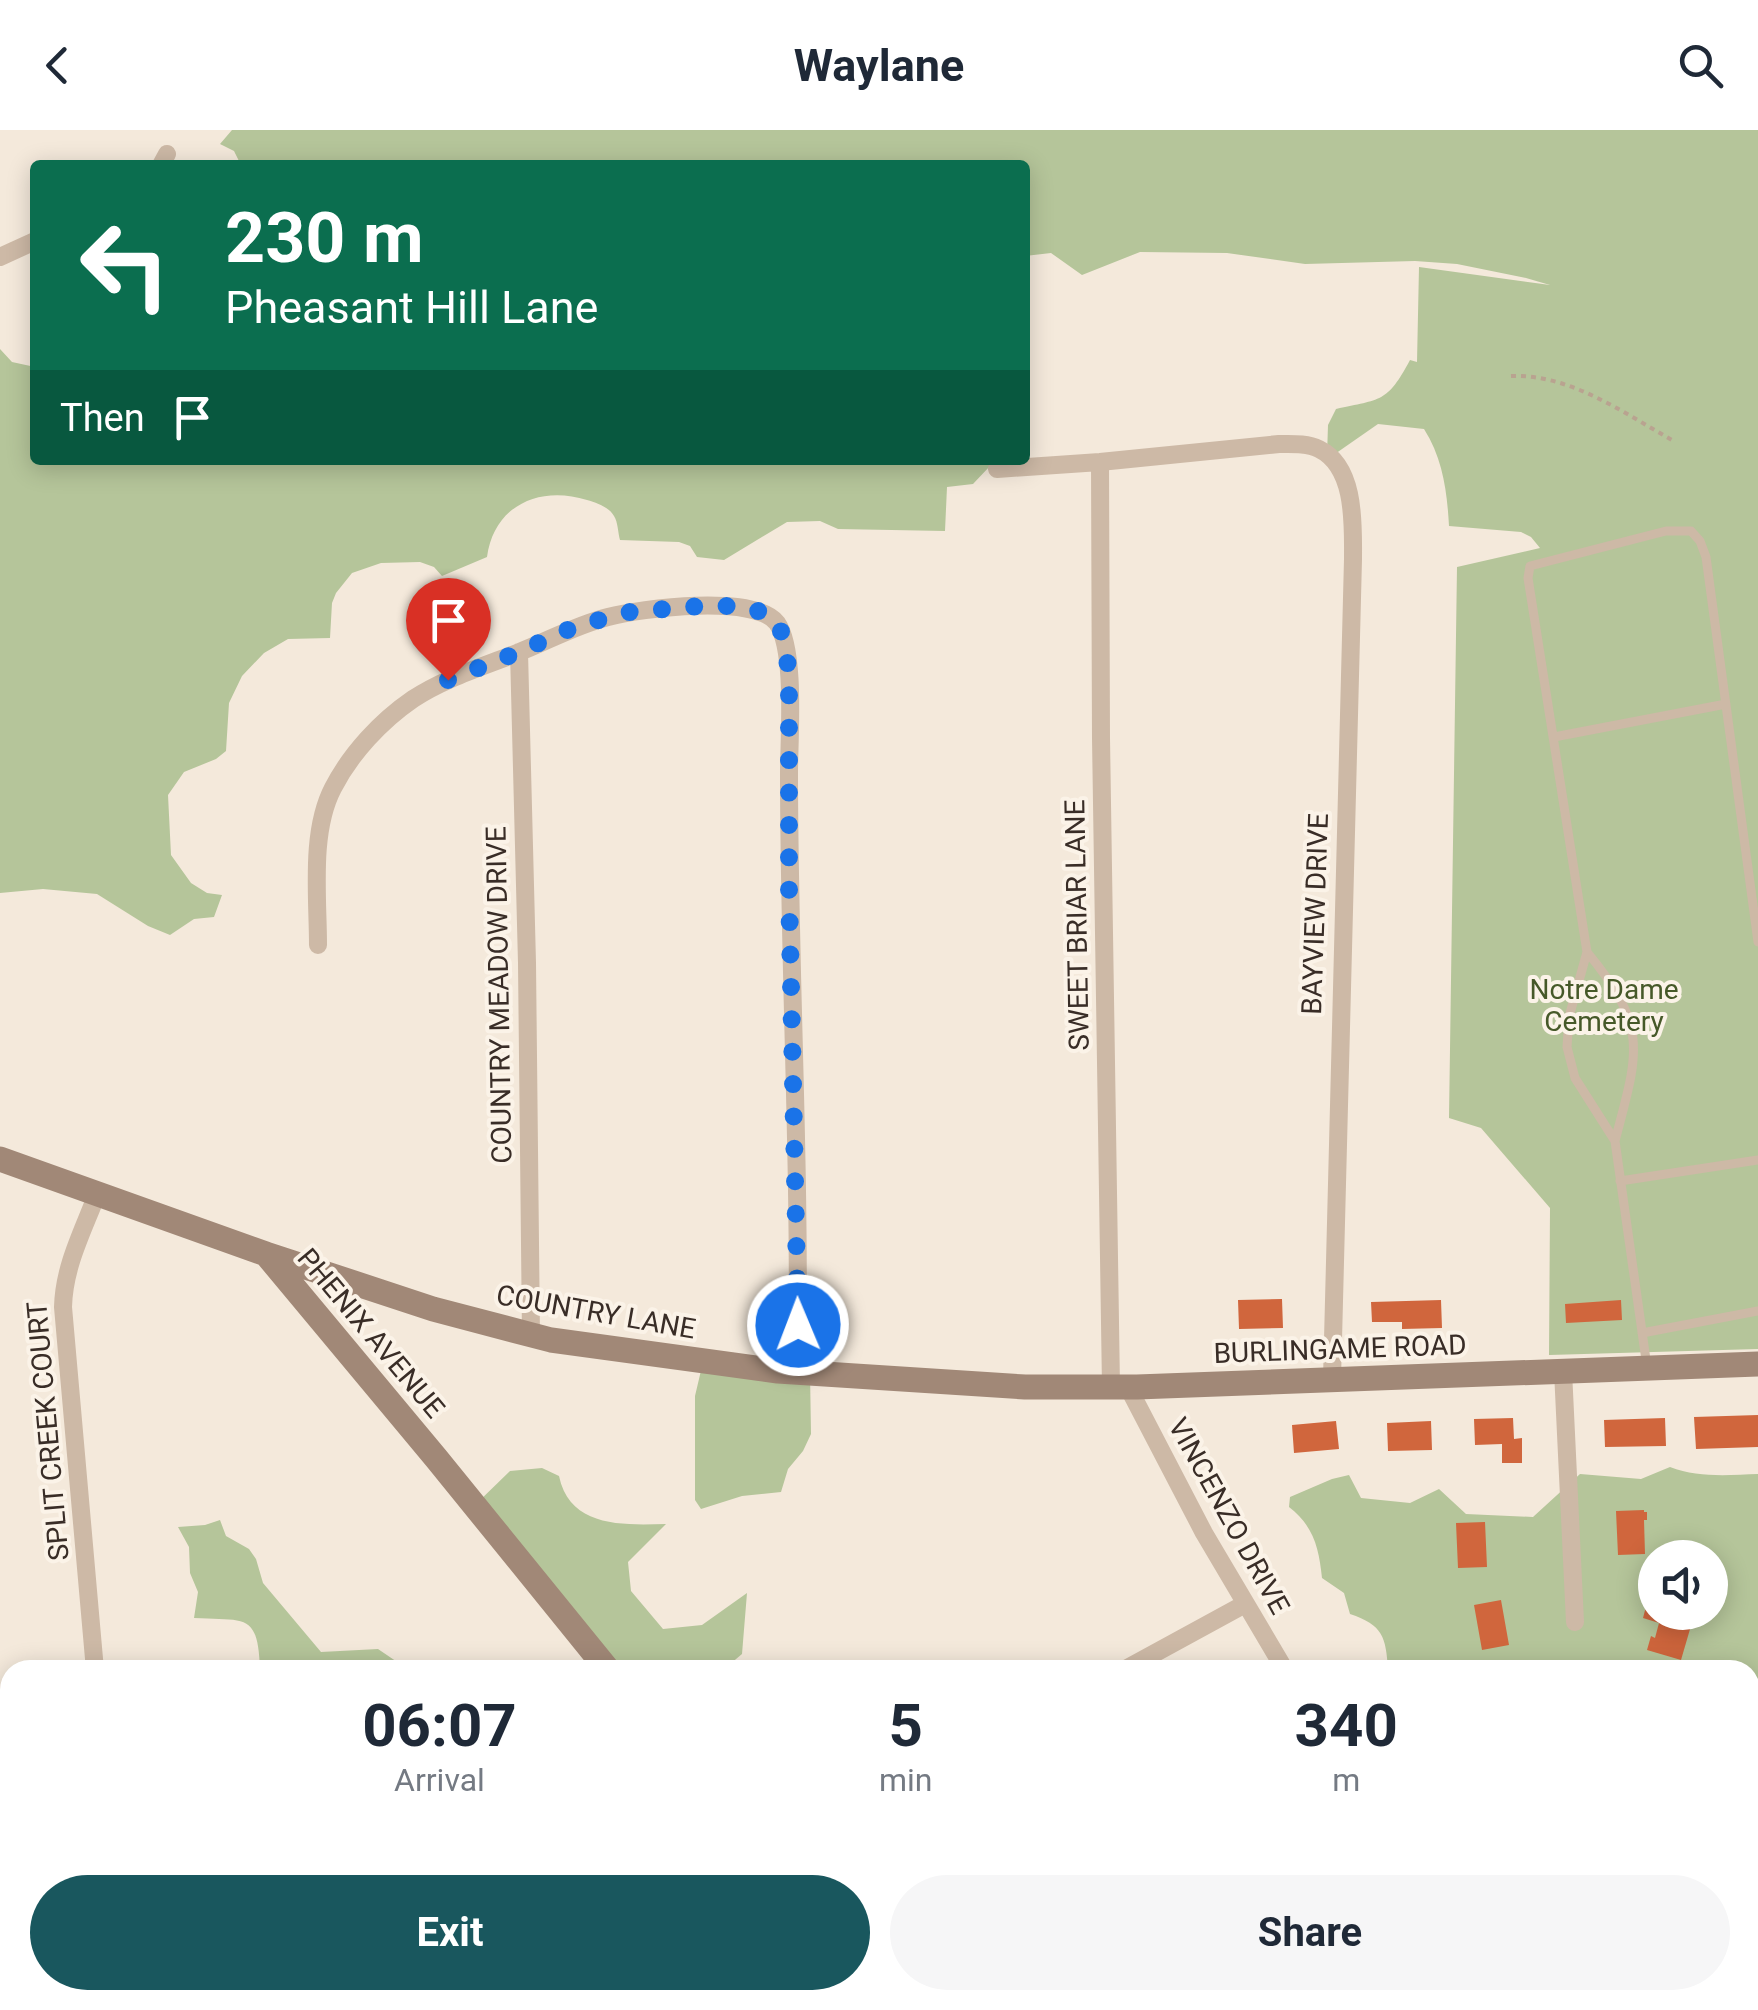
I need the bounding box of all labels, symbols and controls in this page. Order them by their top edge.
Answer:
icon: back [30,38,85,93]
icon: search [1673,38,1728,93]
text: Waylane [794,39,964,92]
text: 230 m [225,197,424,279]
icon: left [60,200,190,330]
text: Pheasant Hill Lane [225,281,598,334]
icon: arrive [165,390,220,445]
text: Then [60,396,145,440]
pin [406,578,491,681]
icon: arrive [421,593,476,648]
street label: SWEET BRIAR LANE [1058,799,1096,1051]
street label: BAYVIEW DRIVE [1295,813,1335,1015]
street label: COUNTRY MEADOW DRIVE [480,826,518,1164]
park label: Notre Dame Cemetery [1529,973,1679,1038]
street label: PHENIX AVENUE [291,1242,451,1424]
position arrow [746,1273,850,1377]
street label: COUNTRY LANE [494,1278,698,1346]
street label: SPLIT CREEK COURT [20,1300,76,1562]
street label: BURLINGAME ROAD [1213,1328,1467,1370]
street label: VINCENZO DRIVE [1161,1412,1297,1620]
map controls [1638,1540,1728,1630]
button: sound [1638,1540,1728,1630]
text: 06:07 [362,1690,517,1761]
text: 5 [888,1690,923,1761]
text: 340 [1295,1690,1398,1761]
text: Arrival [394,1761,485,1799]
text: min [879,1761,932,1799]
text: m [1332,1761,1360,1799]
button: Exit [30,1875,870,1990]
button: Share [890,1875,1730,1990]

